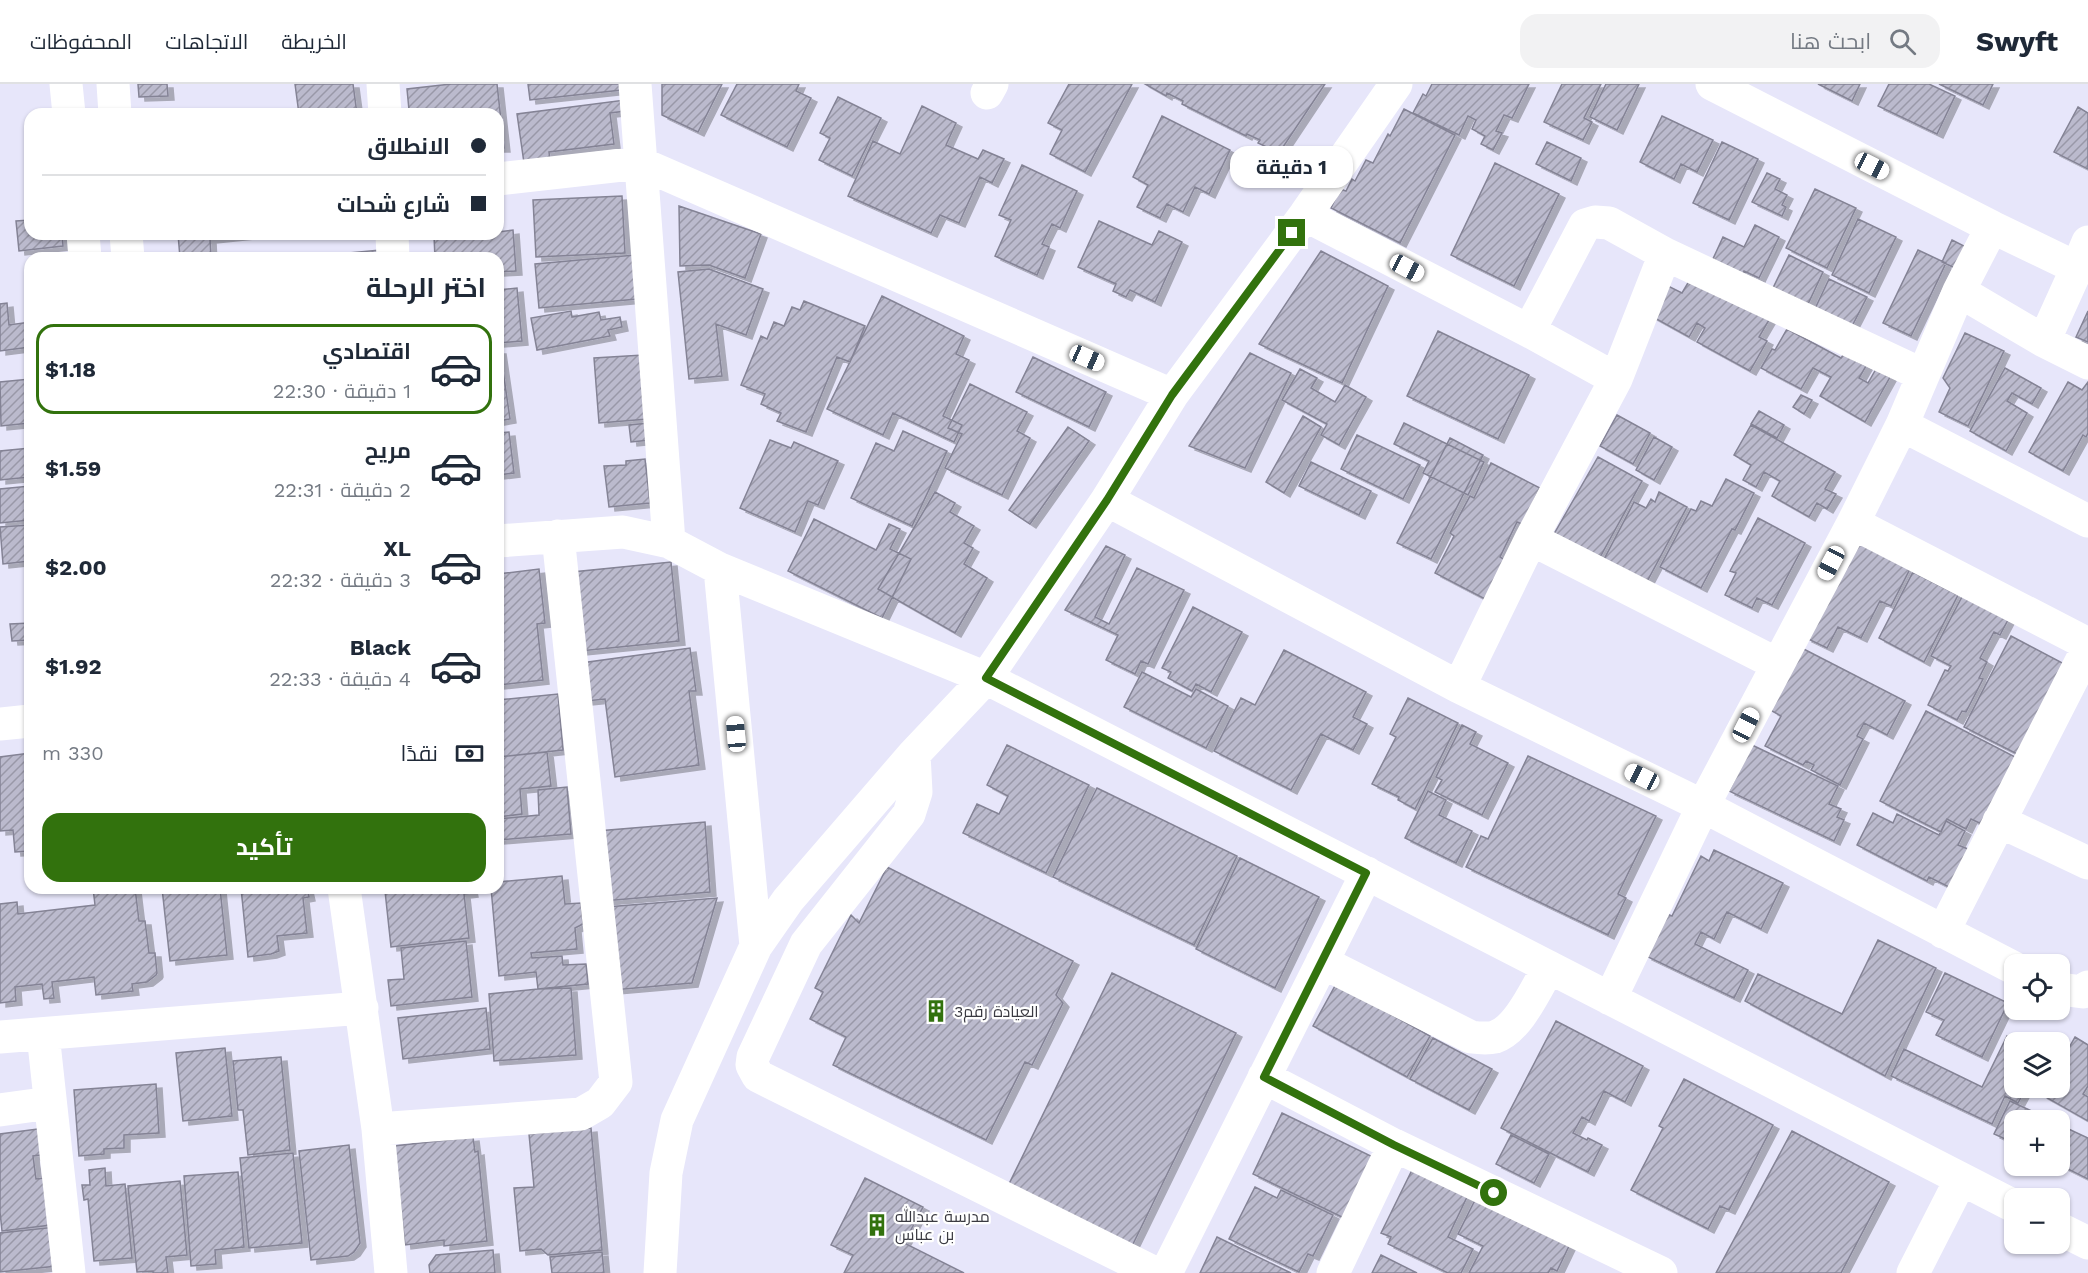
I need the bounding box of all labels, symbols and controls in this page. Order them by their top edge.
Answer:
search box [1520,14,1940,68]
icon: search [1886,25,1919,58]
text: Swyft [1976,25,2058,58]
text: المحفوظات [30,29,132,54]
text: الاتجاهات [165,29,248,54]
text: الخريطة [281,29,347,54]
text: ابحث هنا [1790,29,1871,54]
text: الانطلاق [367,134,450,159]
callout: 1 دقيقة [1230,146,1354,188]
car [1852,150,1892,182]
text: 1 دقيقة [1256,155,1327,179]
text: شارع شحات [337,192,450,217]
route end [1278,219,1305,246]
car [1387,252,1427,284]
text: اختر الرحلة [366,272,486,304]
text: اقتصادي [322,339,411,364]
icon: car [429,342,483,396]
car [1067,342,1107,374]
text: $1.18 [45,357,96,382]
text: 1 دقيقة · 22:30 [273,379,411,403]
text: مريح [365,438,411,463]
icon: car [429,441,483,495]
text: $1.59 [45,456,101,481]
text: 2 دقيقة · 22:31 [274,478,411,502]
text: XL [383,536,411,561]
icon: car [429,540,483,594]
car [1815,543,1847,583]
text: $2.00 [45,555,107,580]
text: 3 دقيقة · 22:32 [270,568,411,592]
text: Black [350,635,411,660]
icon: car [429,639,483,693]
text: $1.92 [45,654,102,679]
text: 4 دقيقة · 22:33 [269,667,411,691]
car [1730,705,1762,745]
car [725,715,747,753]
icon: cash [453,737,486,770]
text: 330 m [42,741,104,765]
text: نقدًا [400,741,438,766]
car [1622,761,1662,793]
button: تأكيد [42,813,486,882]
map controls [2004,954,2070,1254]
button: locate [2004,954,2070,1020]
building icon: 3العيادة رقم [923,998,949,1024]
place label: 3العيادة رقم [954,1002,1039,1023]
button: layers [2004,1032,2070,1098]
button: + [2004,1110,2070,1176]
route start [1480,1179,1507,1206]
button: − [2004,1188,2070,1254]
place label: مدرسة عبدالله بن عباس [895,1206,990,1245]
building icon: مدرسة عبدالله بن عباس [864,1212,890,1238]

